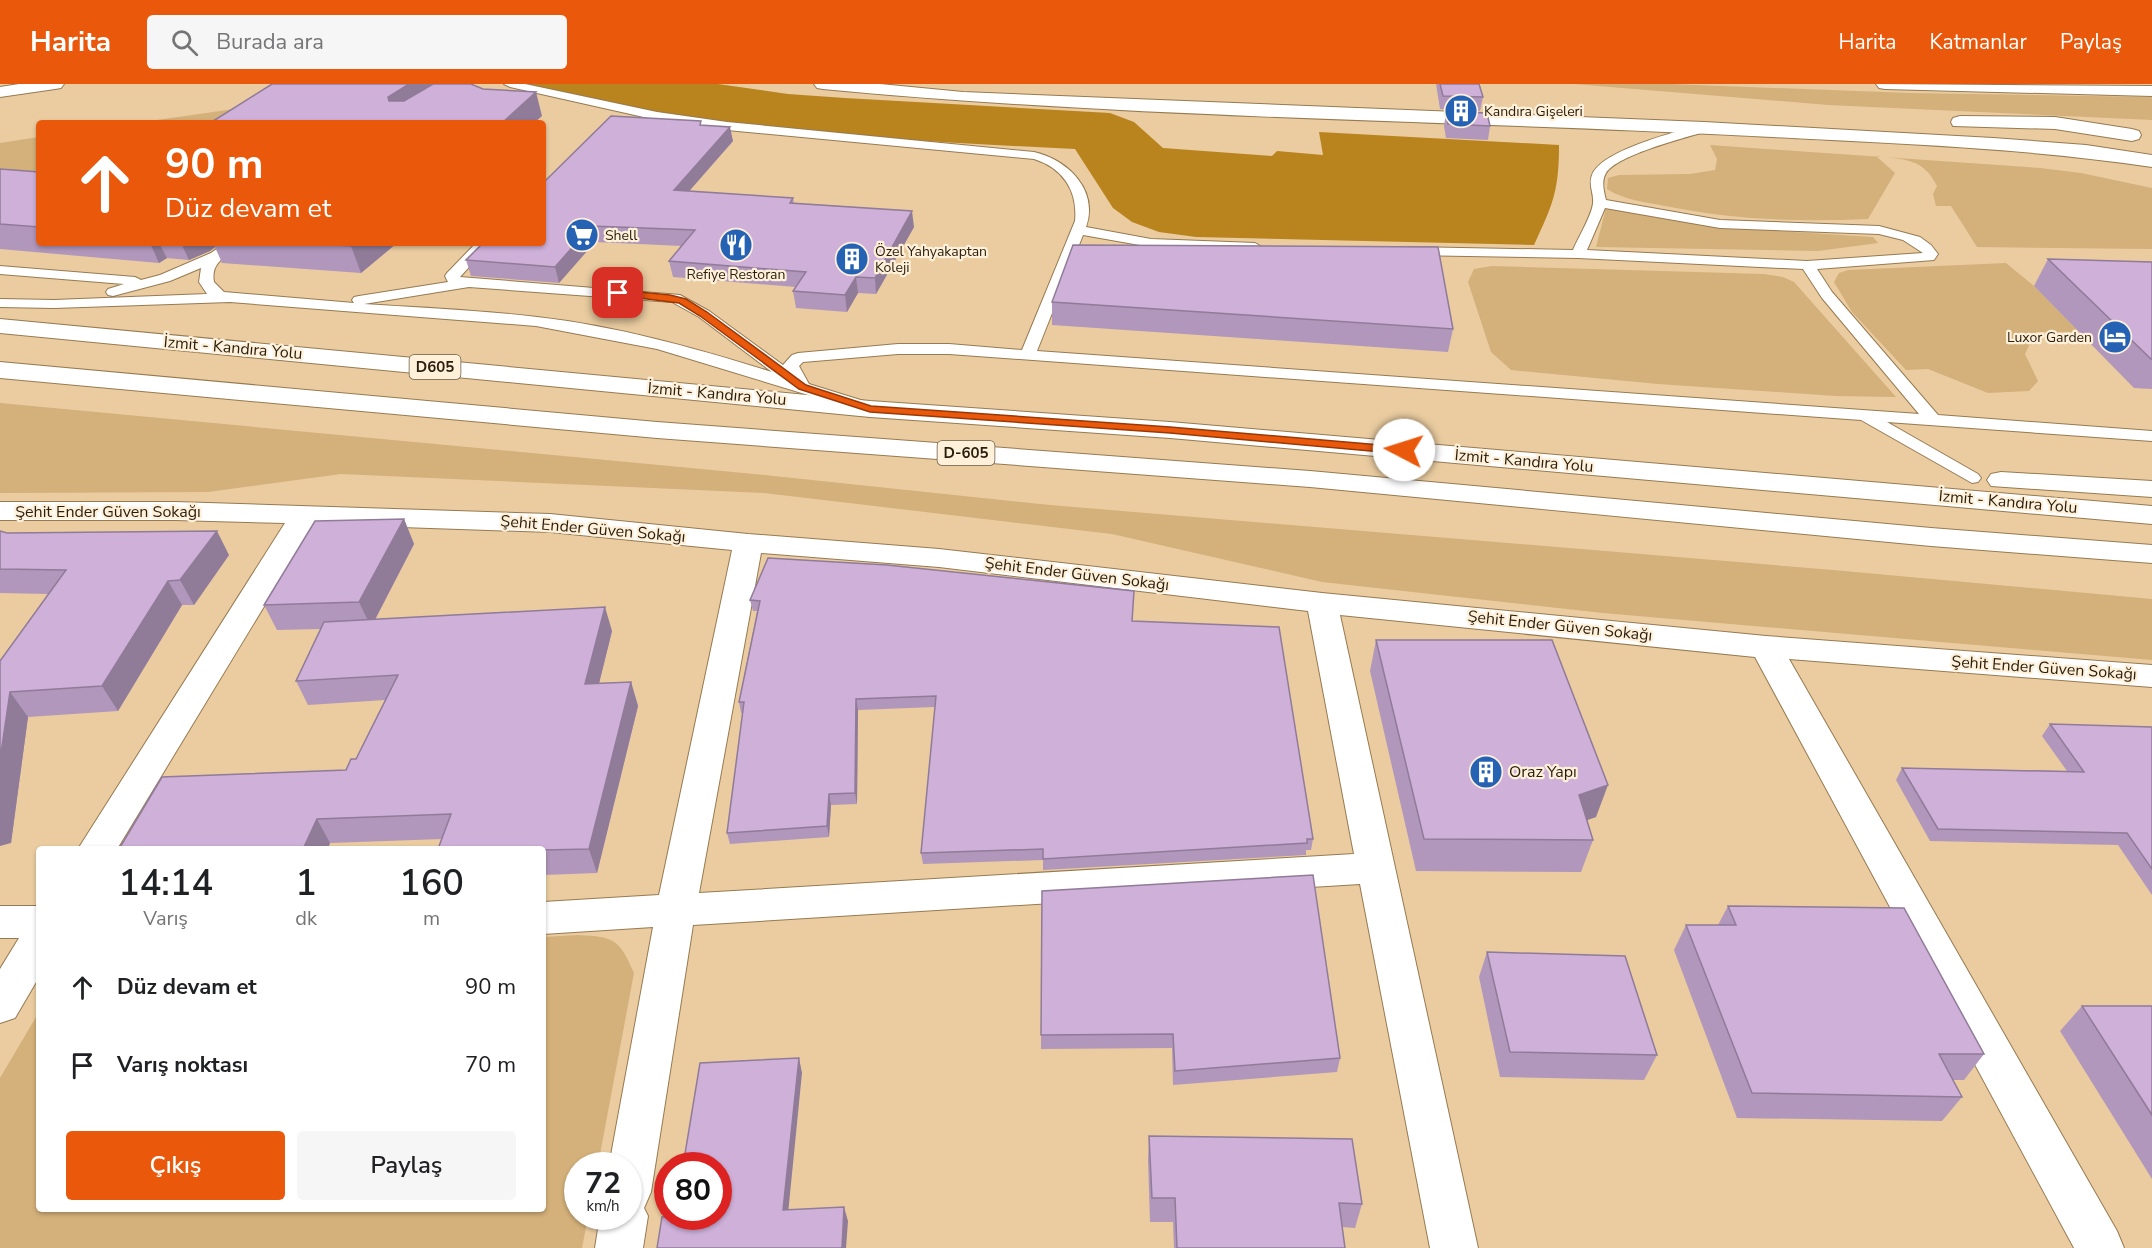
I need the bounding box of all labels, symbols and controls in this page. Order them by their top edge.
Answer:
search box [147,15,567,69]
text: Harita [30,23,111,61]
icon: search [168,26,201,59]
text: Burada ara [216,27,324,57]
text: Harita [1838,28,1896,56]
text: Katmanlar [1929,28,2027,56]
text: Paylaş [2060,28,2122,56]
building icon: Kandıra Gişeleri [1443,93,1479,129]
place label: Kandıra Gişeleri [1484,102,1583,121]
text: 90 m [165,136,264,193]
icon: ahead [66,144,144,222]
text: Düz devam et [165,190,331,227]
supermarket icon: Shell [564,217,600,253]
place label: Shell [605,226,638,245]
restaurant icon: Refiye Restoran [718,227,754,263]
building icon: Özel Yahyakaptan Koleji [834,241,870,277]
place label: Özel Yahyakaptan Koleji [875,242,987,277]
place label: Refiye Restoran [687,265,785,284]
pin [592,267,643,318]
icon: arrive [601,276,634,309]
hotel icon: Luxor Garden [2097,319,2133,355]
place label: Luxor Garden [2007,328,2092,347]
street label: İzmit - Kandıra Yolu [163,331,303,365]
road number: D605 [410,355,460,379]
street label: İzmit - Kandıra Yolu [647,377,787,411]
position arrow [1372,418,1436,482]
road number: D-605 [938,441,994,465]
street label: İzmit - Kandıra Yolu [1454,444,1594,478]
street label: İzmit - Kandıra Yolu [1938,485,2078,519]
street label: Şehit Ender Güven Sokağı [15,501,201,523]
street label: Şehit Ender Güven Sokağı [500,510,686,548]
street label: Şehit Ender Güven Sokağı [984,552,1170,596]
street label: Şehit Ender Güven Sokağı [1467,605,1653,647]
street label: Şehit Ender Güven Sokağı [1951,651,2137,685]
building icon: Oraz Yapı [1468,754,1504,790]
place label: Oraz Yapı [1509,761,1577,783]
text: 14:14 [118,859,213,908]
text: 1 [295,859,317,908]
text: 160 [399,859,464,908]
text: Varış [143,905,188,932]
text: dk [295,905,317,932]
text: m [423,905,440,932]
icon: ahead [66,971,99,1004]
text: Düz devam et [117,972,257,1002]
text: 90 m [465,972,516,1002]
icon: arrive [66,1049,99,1082]
text: Varış noktası [117,1050,248,1080]
text: 70 m [465,1050,516,1080]
button: Çıkış [66,1131,285,1200]
button: Paylaş [297,1131,516,1200]
speed limit sign: 80 [654,1152,732,1230]
text: 72 [585,1163,621,1204]
text: km/h [586,1196,620,1216]

